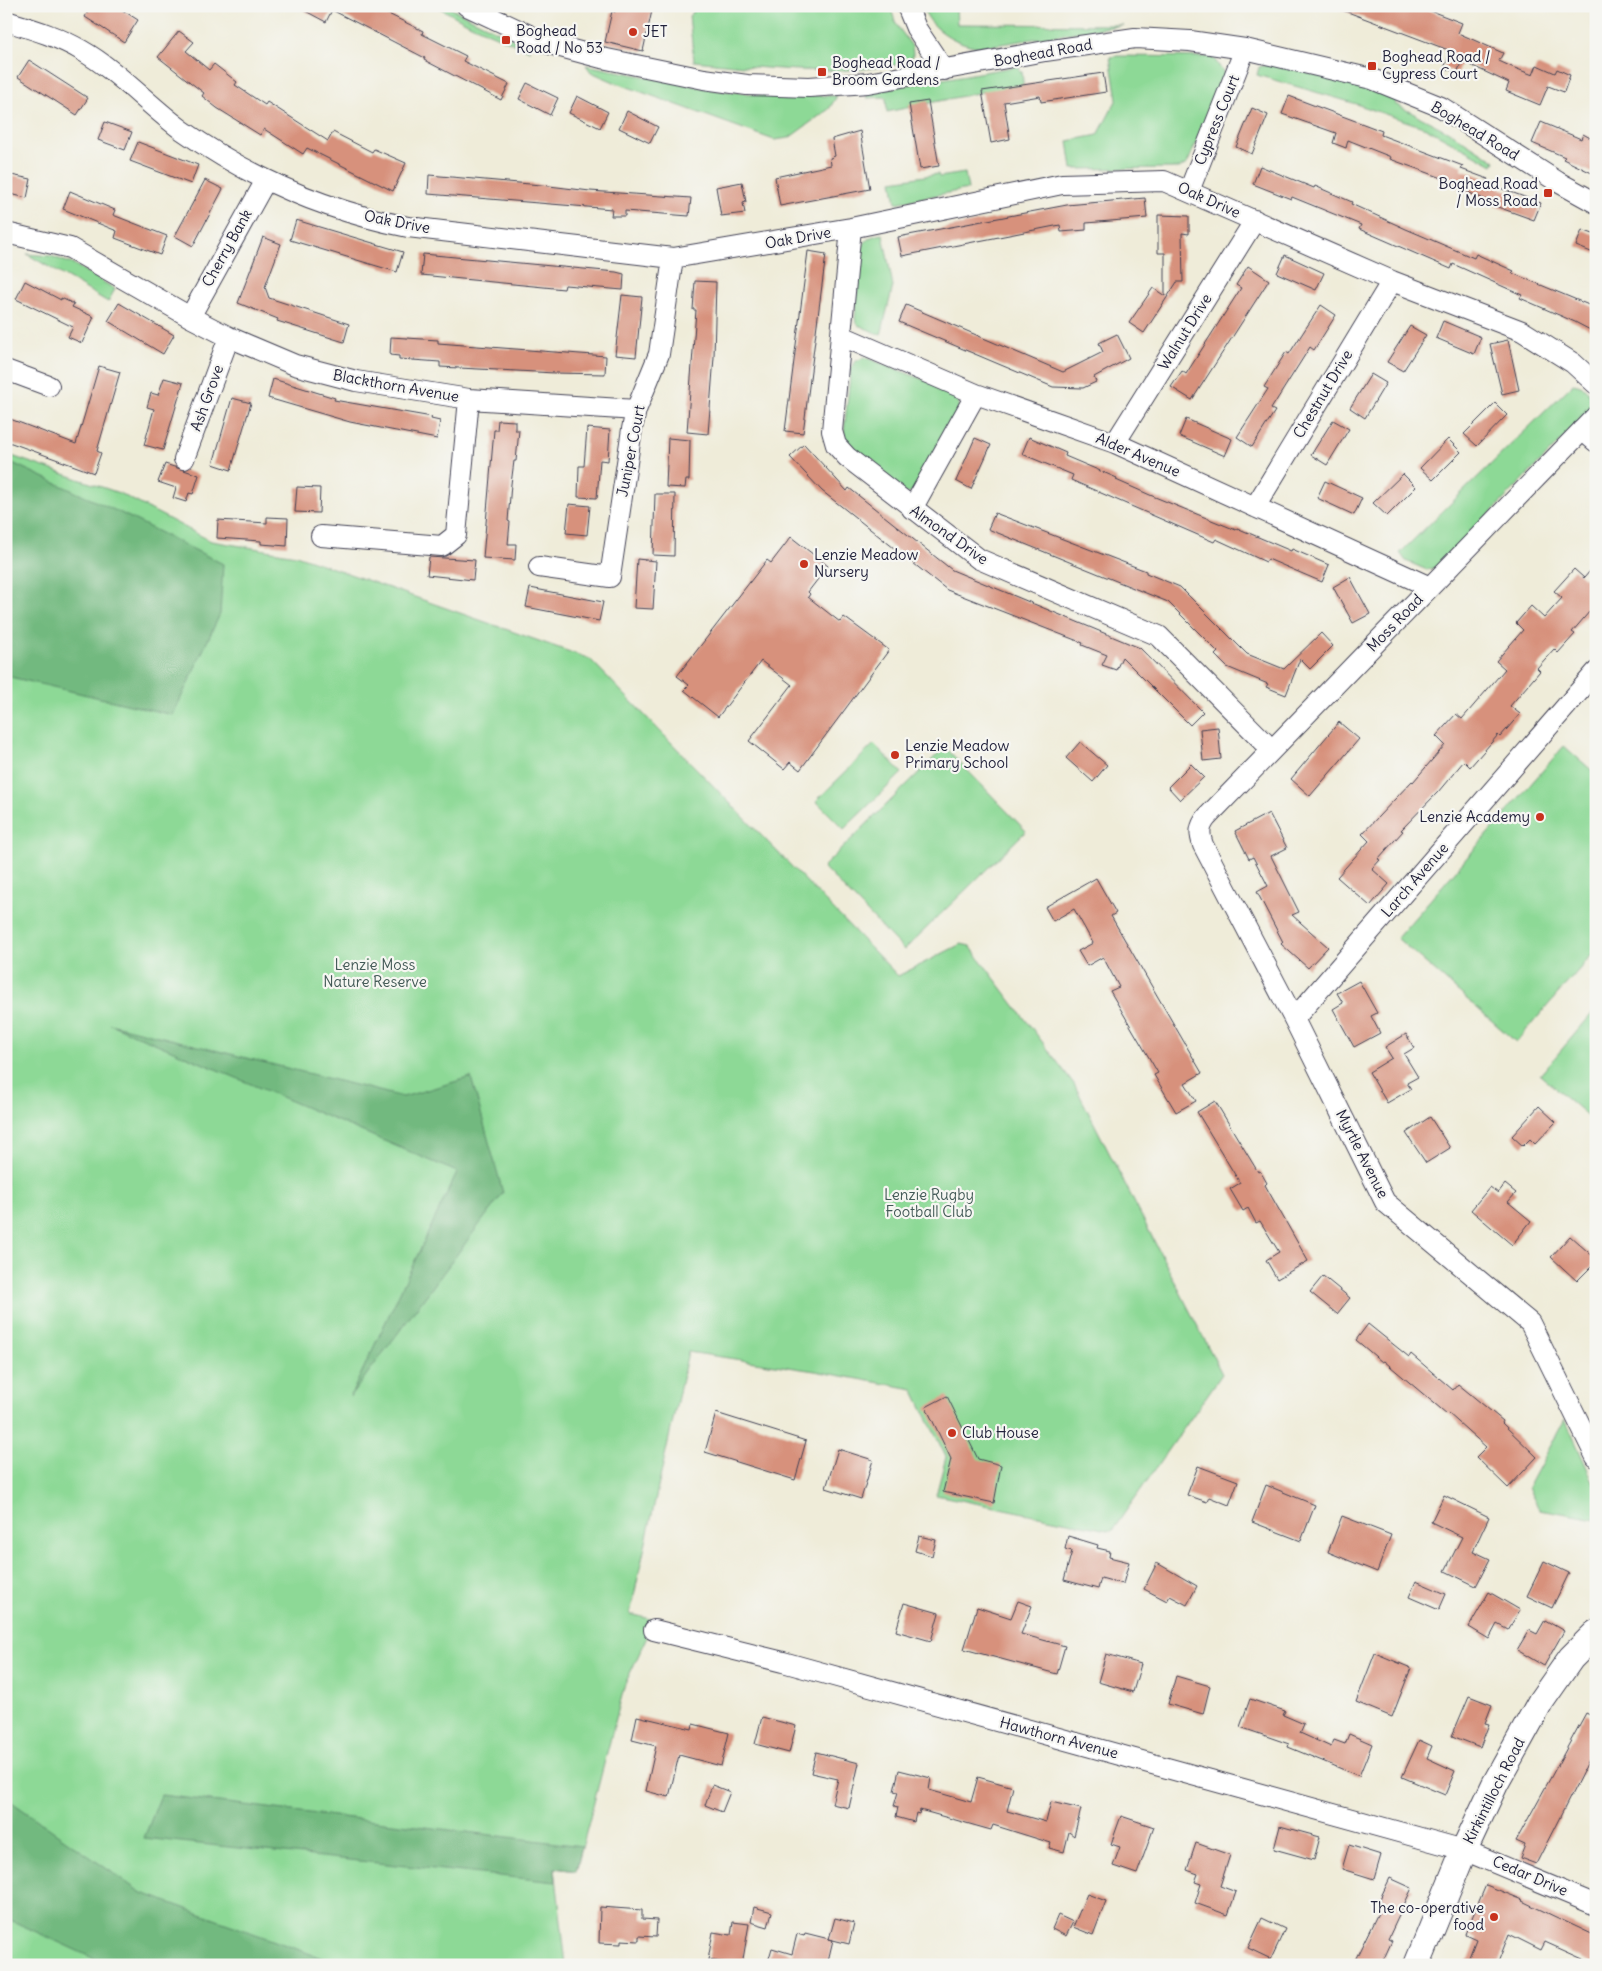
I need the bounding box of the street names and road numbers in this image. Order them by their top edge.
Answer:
street label: Boghead Road [992,34,1094,70]
street label: Cypress Court [1190,72,1243,168]
street label: Boghead Road [1428,97,1523,164]
street label: Oak Drive [1175,177,1244,222]
street label: Cherry Bank [197,205,256,290]
street label: Oak Drive [362,206,432,237]
street label: Oak Drive [763,222,832,253]
street label: Walnut Drive [1154,290,1216,373]
street label: Chestnut Drive [1289,346,1356,441]
street label: Ash Grove [186,362,227,434]
street label: Blackthorn Avenue [332,365,461,406]
street label: Juniper Court [612,404,649,498]
street label: Alder Avenue [1093,428,1183,481]
street label: Almond Drive [907,501,992,569]
street label: Moss Road [1362,590,1427,655]
street label: Larch Avenue [1377,838,1452,921]
street label: Myrtle Avenue [1332,1106,1393,1201]
street label: Hawthorn Avenue [998,1713,1120,1762]
street label: Kirkintilloch Road [1459,1734,1529,1847]
street label: Cedar Drive [1490,1851,1571,1900]

